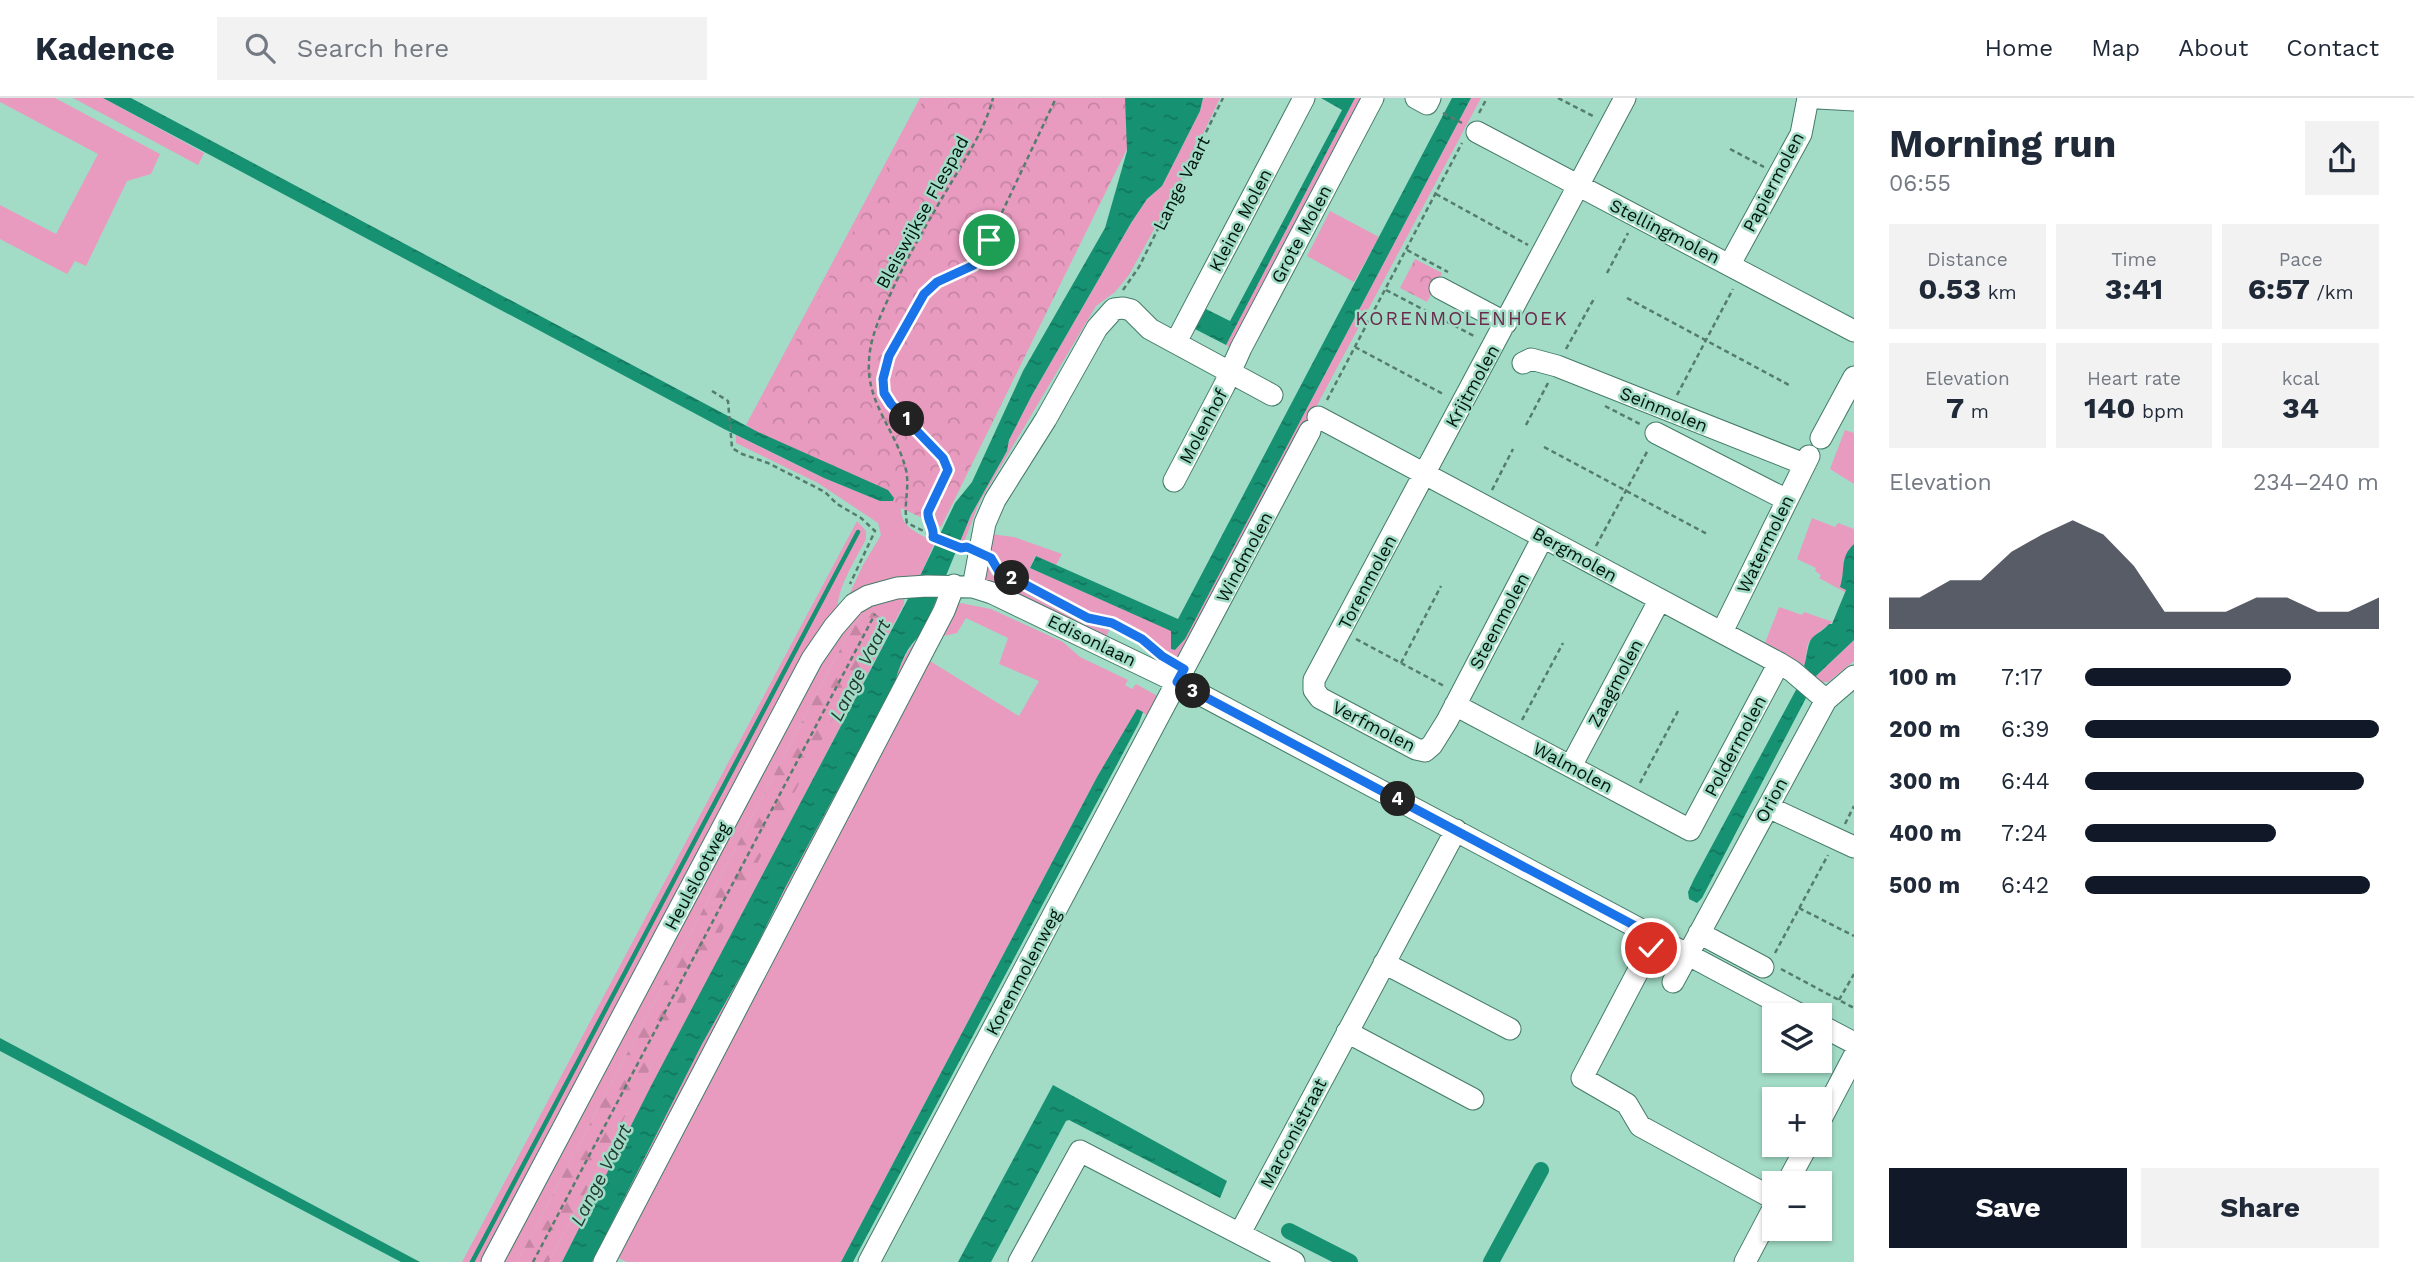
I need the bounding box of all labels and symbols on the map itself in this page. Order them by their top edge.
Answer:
street label: Papiermolen [1738,129,1808,235]
street label: Bleiswijkse Flespad [871,132,973,292]
street label: Lange Vaart [1148,132,1214,234]
street label: Kleine Molen [1204,165,1276,275]
street label: Grote Molen [1266,181,1336,287]
street label: Stellingmolen [1606,194,1724,268]
pin [959,210,1019,270]
district label: KORENMOLENHOEK [1355,307,1569,330]
street label: Krijtmolen [1441,341,1503,431]
street label: Seinmolen [1617,382,1711,436]
street label: Molenhof [1174,385,1232,467]
pin: 1 [890,402,925,436]
street label: Watermolen [1732,491,1798,597]
street label: Windmolen [1211,508,1277,606]
street label: Bergmolen [1529,522,1621,586]
street label: Torenmolen [1333,531,1401,633]
pin: 2 [995,560,1030,596]
street label: Steenmolen [1465,569,1533,673]
street label: Edisonlaan [1044,610,1140,670]
water label: Lange Vaart [825,615,896,725]
street label: Zaagmolen [1583,636,1647,730]
pin: 3 [1176,674,1210,708]
street label: Poldermolen [1700,692,1770,800]
street label: Verfmolen [1329,696,1419,756]
street label: Walmolen [1530,737,1616,797]
street label: Orion [1751,774,1791,826]
pin: 4 [1380,782,1416,816]
street label: Heulslootweg [660,818,734,933]
street label: Korenmolenweg [981,905,1065,1039]
pin [1621,918,1681,978]
street label: Marconistraat [1255,1074,1331,1191]
water label: Lange Vaart [566,1120,637,1230]

